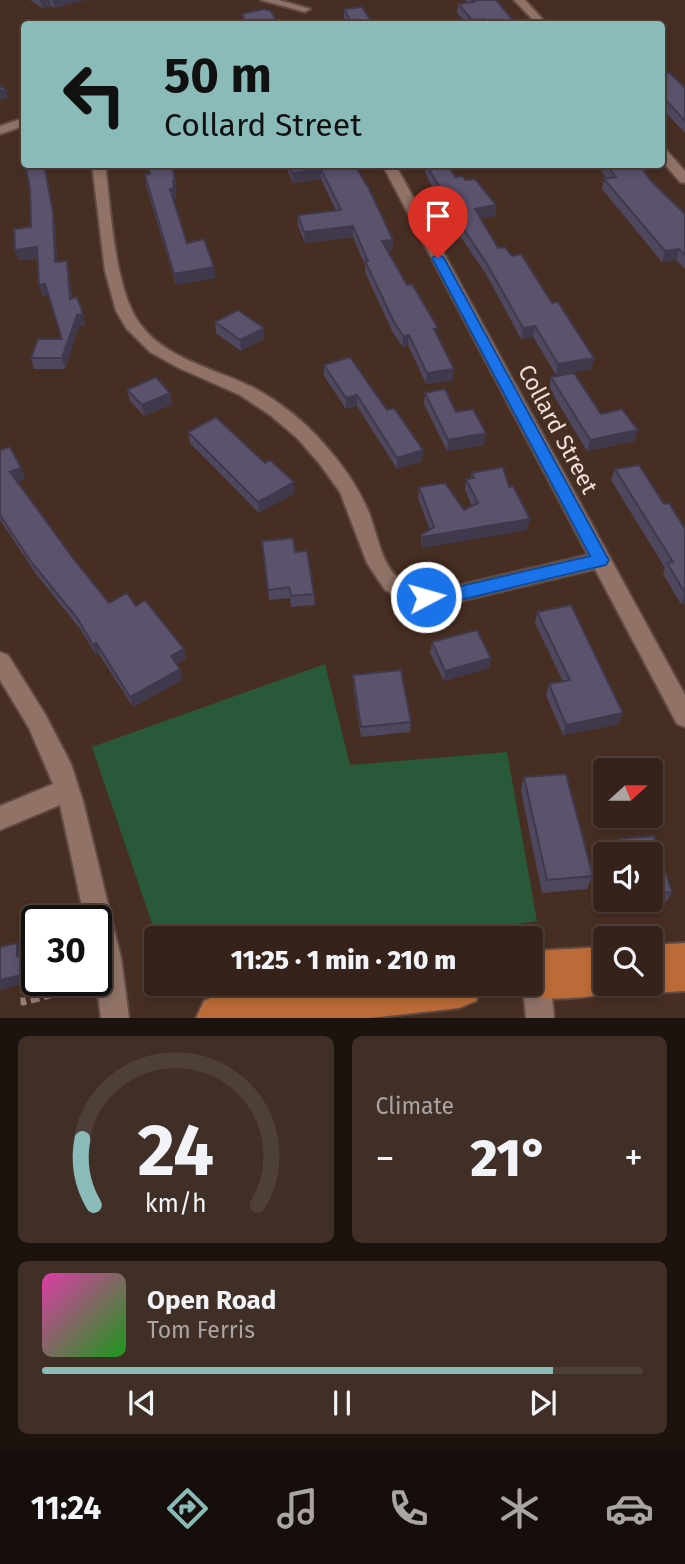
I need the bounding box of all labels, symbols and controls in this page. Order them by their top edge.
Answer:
text: 50 m [164,46,272,105]
icon: left [49,49,140,140]
text: Collard Street [164,106,362,144]
pin [408,186,468,258]
icon: arrive [419,197,457,235]
street label: Collard Street [512,360,604,499]
position arrow [389,560,463,634]
north arrow [593,758,663,828]
map controls [593,758,663,996]
button: sound [593,842,663,912]
speed limit sign: 30 [21,905,112,996]
button: search [593,926,663,996]
text: 11:25 · 1 min · 210 m [231,945,456,976]
text: Climate [376,1092,454,1120]
text: 24 [137,1108,214,1195]
text: 21° [470,1127,548,1190]
text: − [376,1135,395,1181]
text: + [624,1135,643,1181]
text: km/h [145,1189,207,1219]
text: Open Road [147,1285,276,1316]
text: Tom Ferris [147,1316,255,1344]
icon: previous [123,1384,161,1422]
icon: pause [323,1384,361,1422]
icon: next [524,1384,562,1422]
icon: directions [163,1484,212,1533]
icon: music [273,1484,322,1533]
icon: phone [384,1484,433,1533]
icon: climate [495,1484,544,1533]
icon: car [605,1484,654,1533]
text: 11:24 [31,1489,101,1527]

